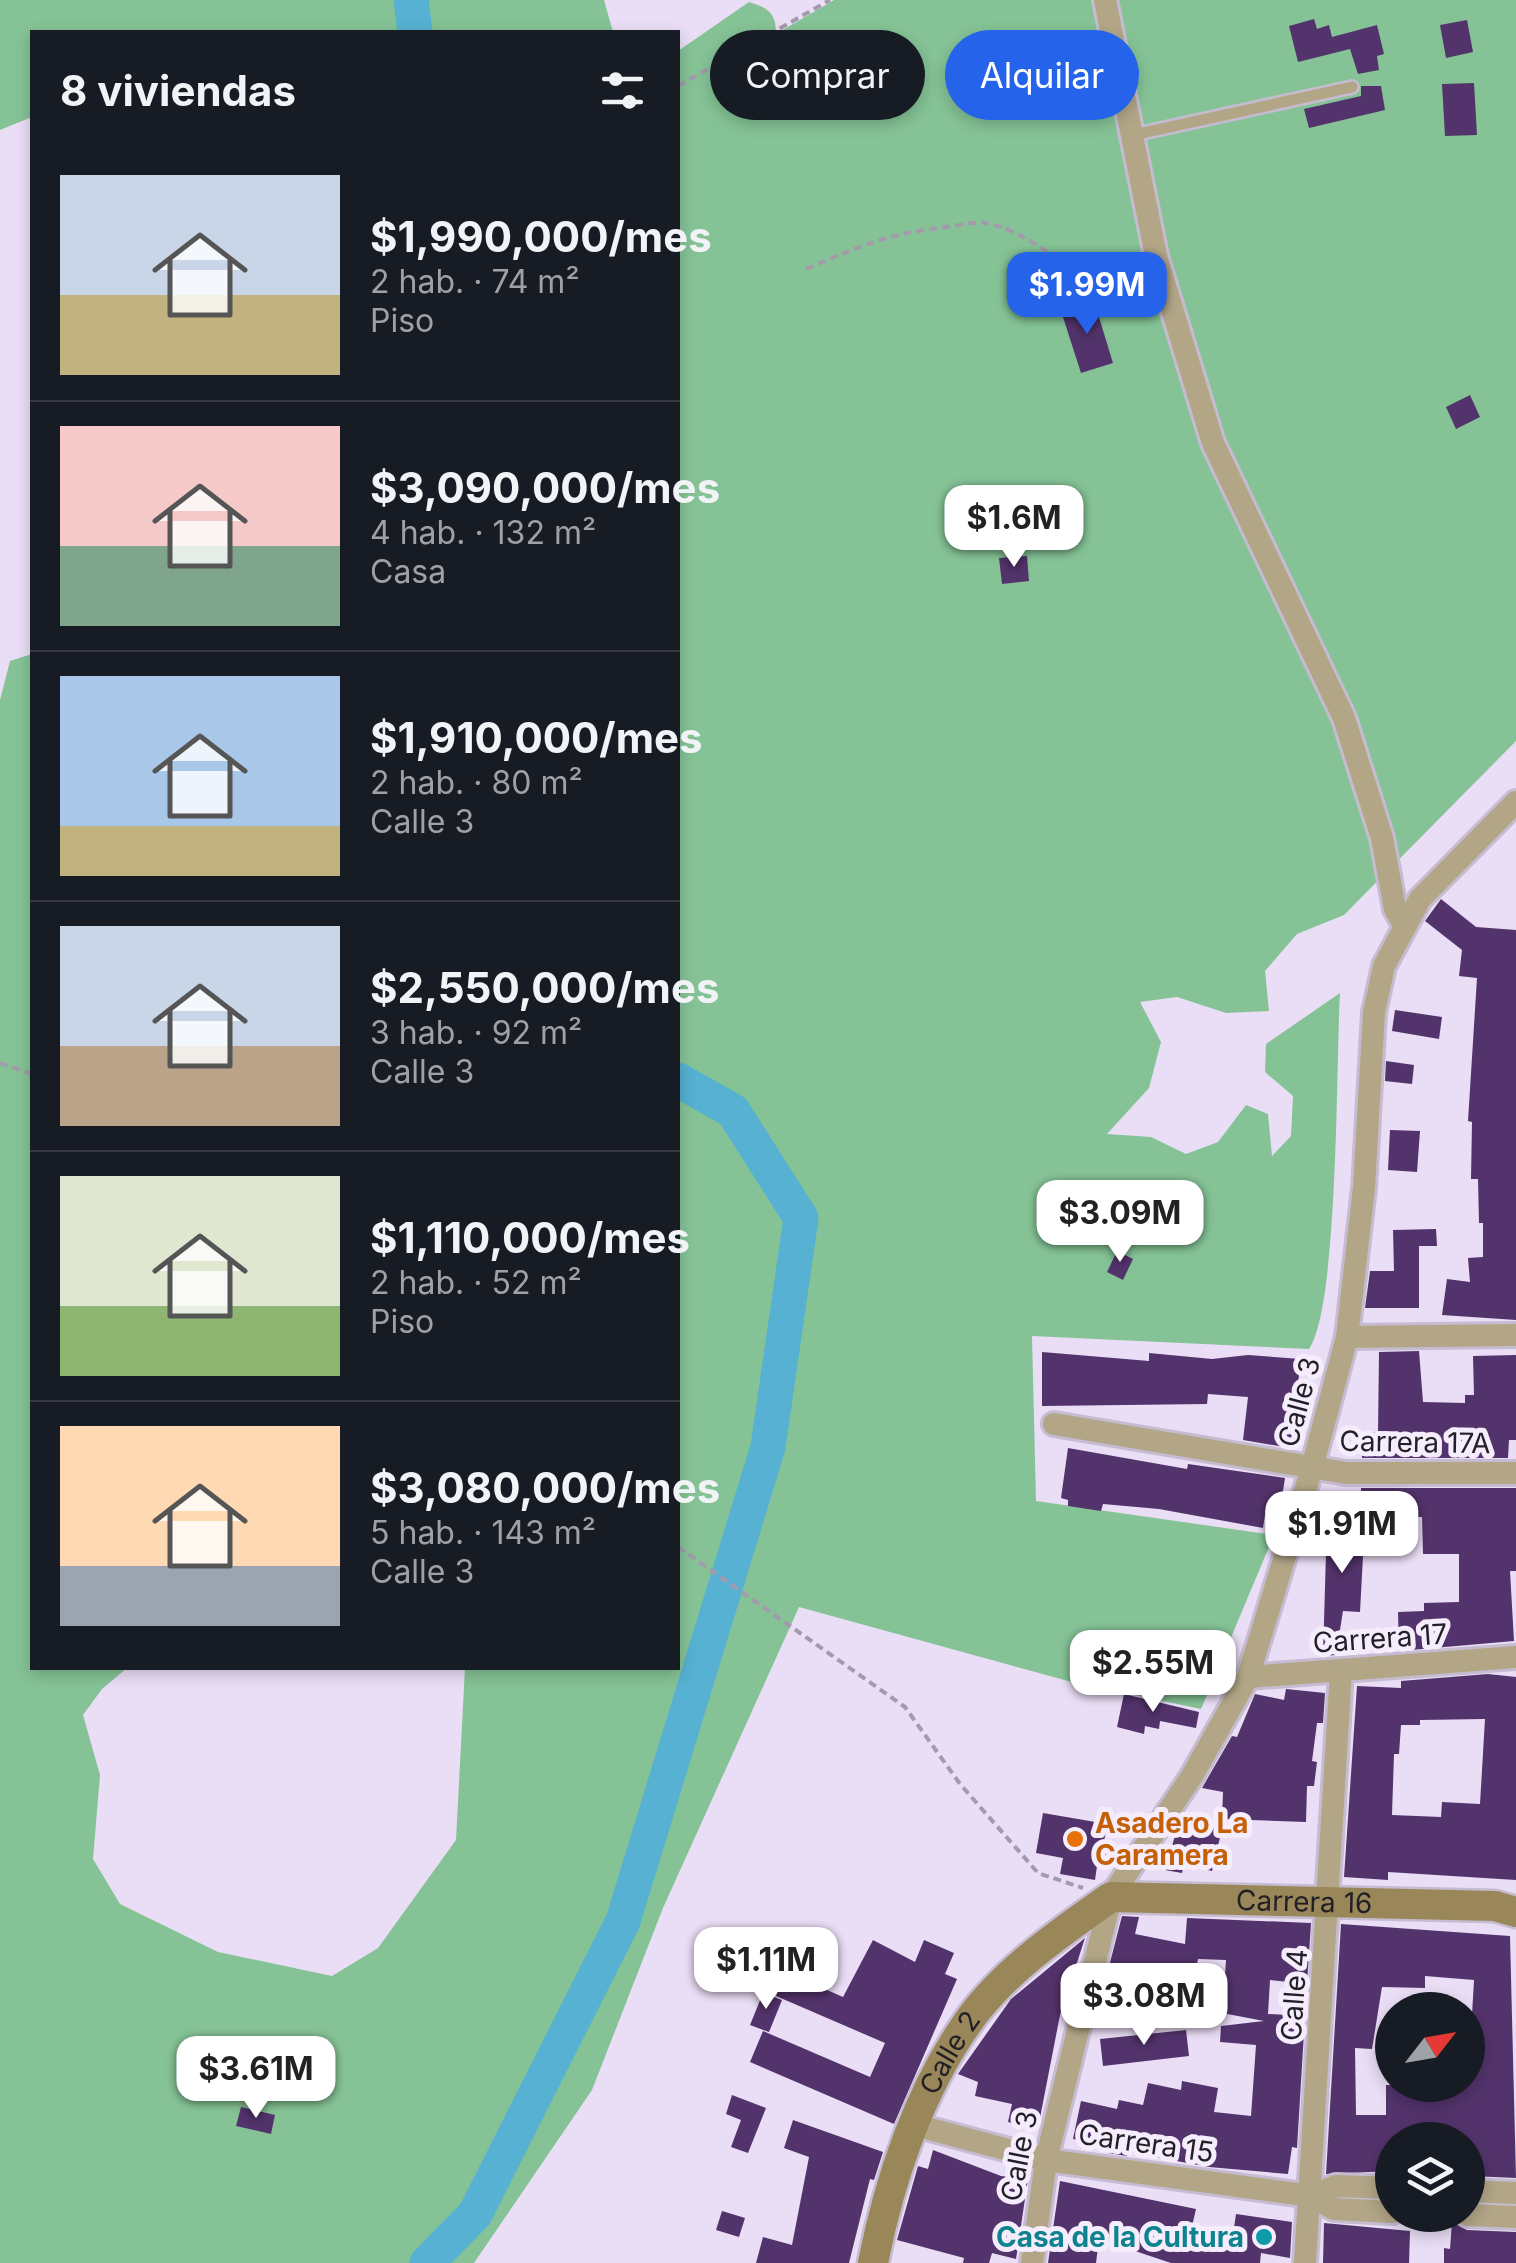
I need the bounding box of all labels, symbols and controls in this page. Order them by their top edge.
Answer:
chip: Comprar [710,30,925,120]
chip: Alquilar [945,30,1139,120]
icon: filters [595,63,650,118]
text: 8 viviendas [60,65,296,116]
text: $1,990,000/mes [370,211,712,262]
icon: home [140,215,260,335]
pin: $1.99M [1006,252,1168,337]
text: 2 hab. · 74 m² [370,262,580,301]
text: $1.99M [1029,265,1145,304]
text: Piso [370,301,434,340]
text: $3,090,000/mes [370,462,720,513]
icon: home [140,466,260,586]
pin: $1.6M [944,485,1084,570]
text: $1.6M [966,498,1062,537]
text: 4 hab. · 132 m² [370,513,596,552]
text: Casa [370,552,446,591]
text: $1,910,000/mes [370,712,703,763]
icon: home [140,716,260,836]
text: 2 hab. · 80 m² [370,763,583,802]
text: Calle 3 [370,802,474,841]
text: $2,550,000/mes [370,962,719,1013]
icon: home [140,966,260,1086]
text: 3 hab. · 92 m² [370,1013,582,1052]
text: Calle 3 [370,1052,474,1091]
pin: $3.09M [1039,1180,1201,1265]
text: $3.09M [1059,1193,1181,1232]
text: $1,110,000/mes [370,1212,690,1263]
icon: home [140,1216,260,1336]
text: 2 hab. · 52 m² [370,1263,582,1302]
text: Piso [370,1302,434,1341]
street label: Calle 3 [1271,1354,1327,1450]
street label: Carrera 17A [1339,1424,1491,1460]
text: $3,080,000/mes [370,1462,720,1513]
icon: home [140,1466,260,1586]
pin: $1.91M [1261,1491,1423,1576]
text: $1.91M [1287,1504,1397,1543]
text: 5 hab. · 143 m² [370,1513,596,1552]
text: Calle 3 [370,1552,474,1591]
street label: Carrera 17 [1312,1616,1448,1660]
pin: $2.55M [1072,1630,1234,1715]
text: $2.55M [1092,1643,1214,1682]
place label: Asadero La Caramera [1095,1806,1248,1872]
marker: Asadero La Caramera [1064,1828,1086,1850]
street label: Carrera 16 [1236,1883,1373,1920]
pin: $1.11M [685,1927,847,2012]
text: $1.11M [716,1940,816,1979]
street label: Calle 4 [1274,1948,1314,2042]
pin: $3.08M [1063,1963,1225,2048]
text: $3.08M [1083,1976,1205,2015]
north arrow [1375,1992,1485,2102]
map controls [1375,1992,1485,2232]
street label: Calle 2 [912,2004,987,2100]
pin: $3.61M [175,2036,337,2121]
text: $3.61M [198,2049,314,2088]
street label: Calle 3 [994,2108,1044,2204]
street label: Carrera 15 [1076,2117,1216,2169]
button: layers [1375,2122,1485,2232]
place label: Casa de la Cultura [996,2220,1244,2254]
marker: Casa de la Cultura [1253,2226,1275,2248]

